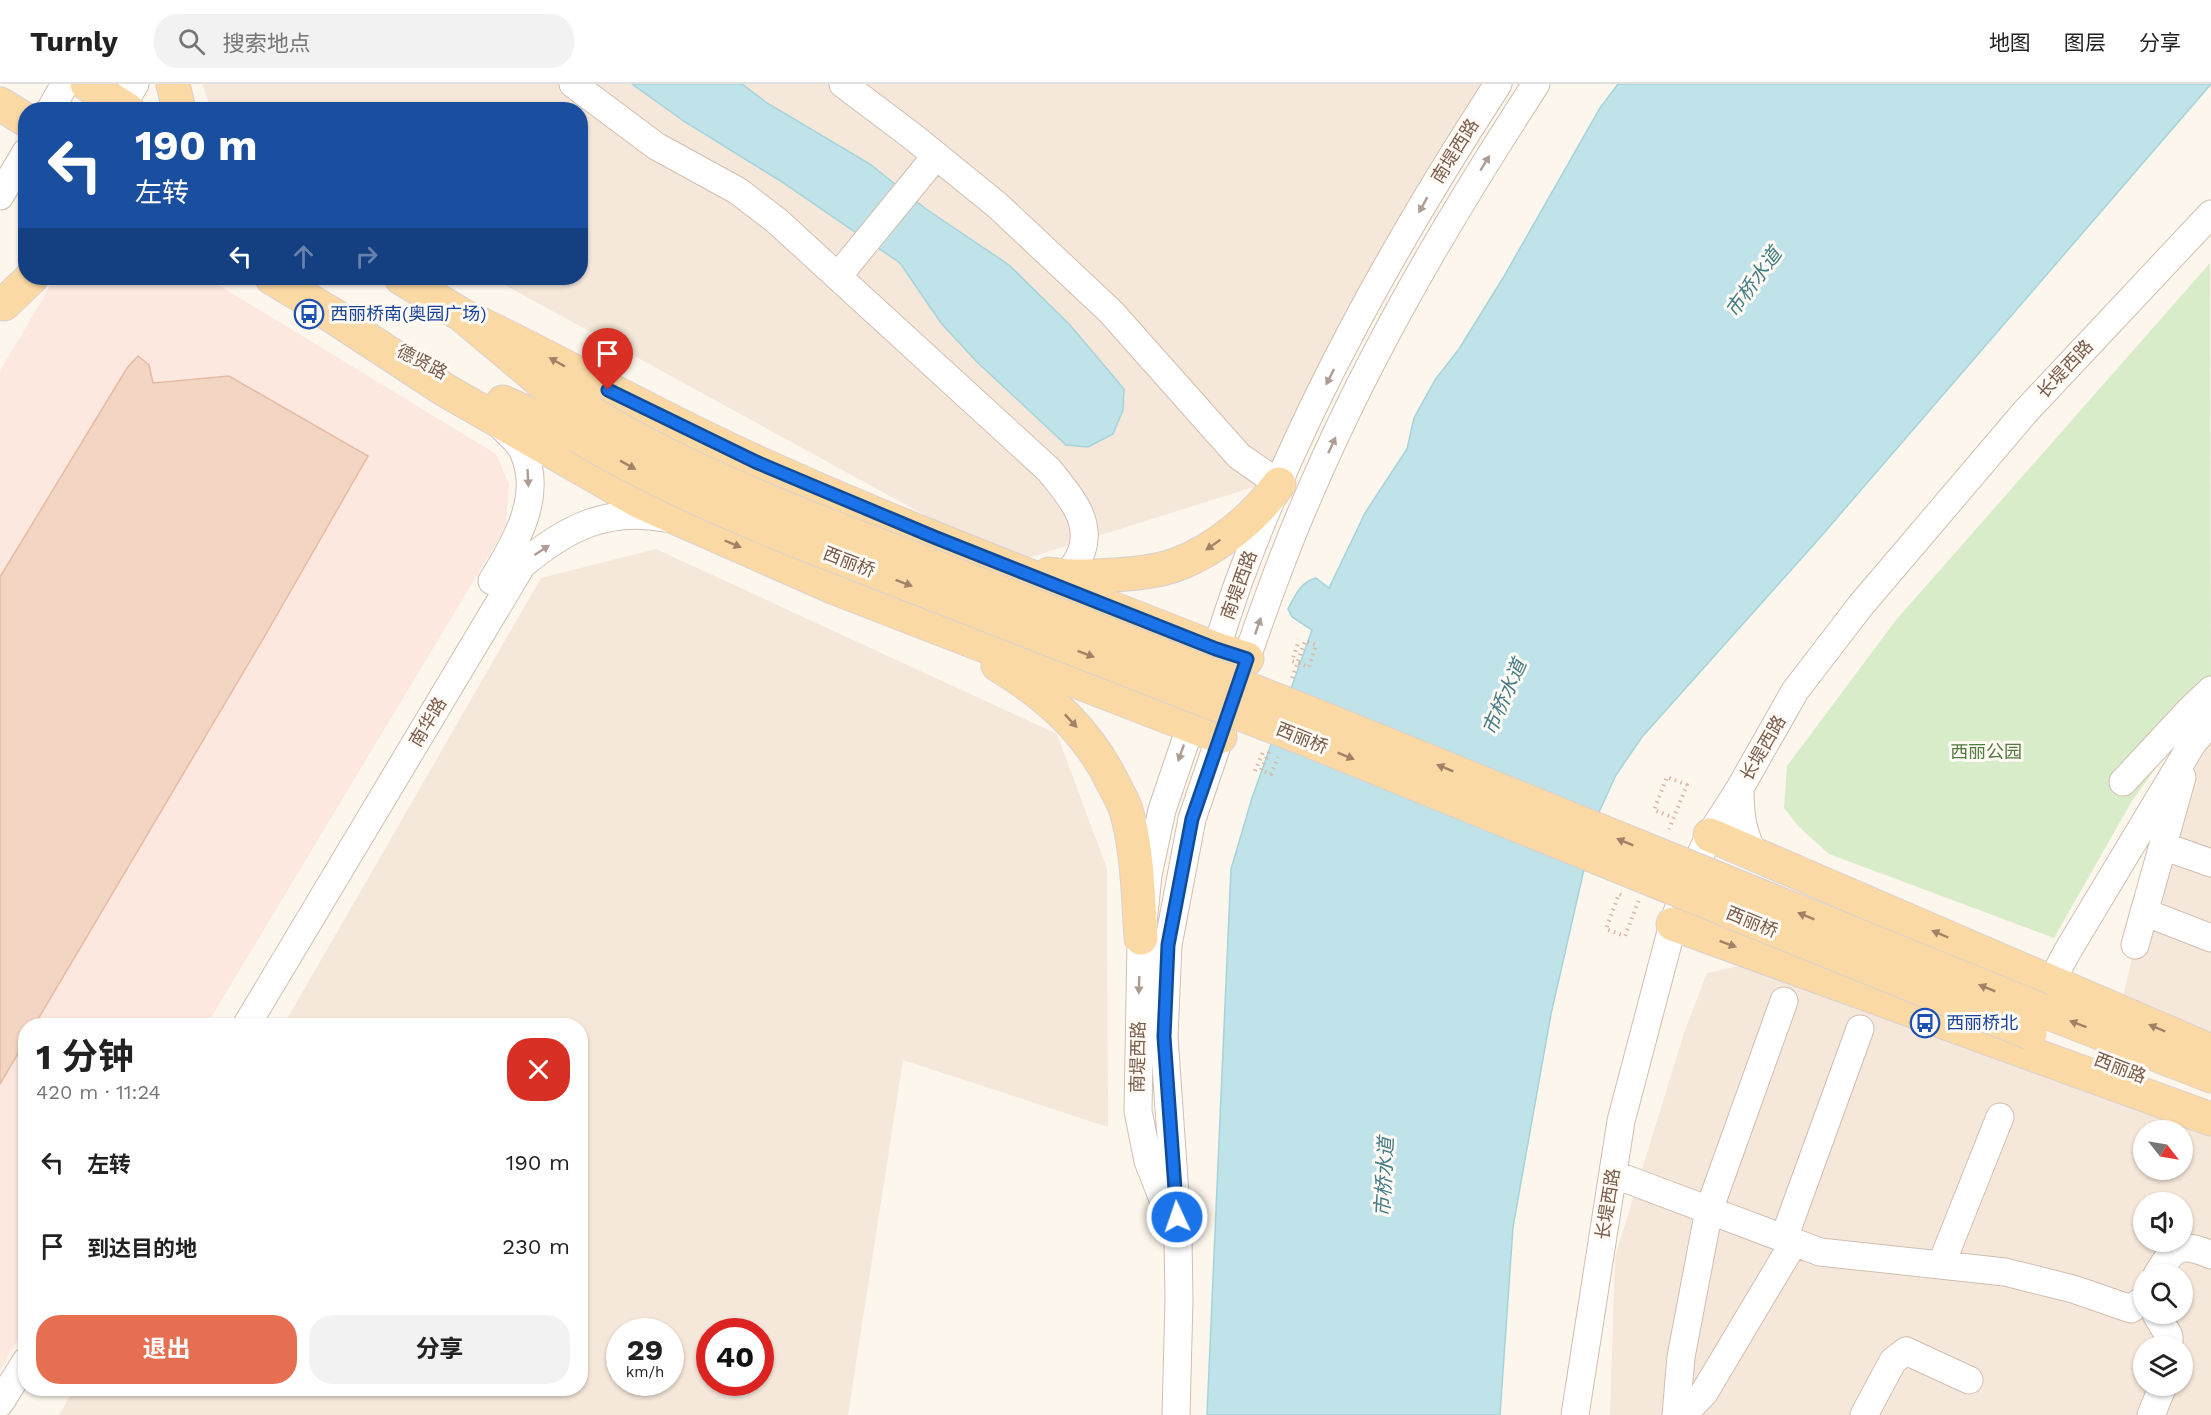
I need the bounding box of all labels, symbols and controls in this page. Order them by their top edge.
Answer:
search box [154,14,574,68]
text: Turnly [30,25,118,58]
icon: search [175,25,208,58]
text: 地图 [1989,30,2031,55]
text: 图层 [2064,30,2106,55]
text: 分享 [2139,30,2181,55]
text: 搜索地点 [223,31,311,56]
street label: 南堤西路 [1427,115,1483,187]
text: 190 m [135,121,258,170]
icon: left [36,126,114,204]
one-way arrow [1480,155,1491,171]
text: 左转 [135,177,189,209]
one-way arrow [1418,197,1428,214]
icon: left [224,240,257,273]
icon: ahead [287,240,320,273]
icon: right [350,240,383,273]
water label: 市桥水道 [1720,240,1788,321]
bus stop icon: 西丽桥南(奥园广场) [293,298,325,330]
place label: 西丽桥南(奥园广场) [330,303,487,324]
pin [582,328,633,390]
street label: 长堤西路 [2032,335,2097,402]
icon: arrive [591,337,624,370]
street label: 德贤路 [393,340,451,383]
one-way arrow [548,357,565,367]
one-way arrow [1325,368,1335,385]
one-way arrow [1327,437,1336,454]
one-way arrow [620,460,637,470]
one-way arrow [524,469,533,488]
one-way arrow [1206,538,1221,550]
one-way arrow [724,540,742,549]
street label: 西丽桥 [820,542,878,581]
one-way arrow [534,545,550,556]
street label: 南堤西路 [1216,547,1261,622]
one-way arrow [895,579,913,589]
one-way arrow [1254,616,1263,634]
one-way arrow [1077,649,1095,659]
water label: 市桥水道 [1477,653,1532,738]
street label: 南华路 [405,693,450,750]
street label: 长堤西路 [1735,711,1790,784]
one-way arrow [1064,714,1078,729]
street label: 西丽桥 [1273,718,1331,757]
park label: 西丽公园 [1950,741,2022,762]
one-way arrow [1176,744,1185,762]
one-way arrow [1337,751,1355,761]
one-way arrow [1435,763,1453,773]
one-way arrow [1616,837,1634,847]
street label: 西丽桥 [1723,902,1781,941]
one-way arrow [1796,910,1814,920]
one-way arrow [1930,929,1948,939]
one-way arrow [1719,940,1737,950]
one-way arrow [1135,975,1144,994]
one-way arrow [1978,983,1996,992]
bus stop icon: 西丽桥北 [1909,1007,1941,1039]
place label: 西丽桥北 [1946,1012,2018,1033]
one-way arrow [2069,1019,2087,1028]
street label: 南堤西路 [1126,1021,1149,1093]
one-way arrow [2149,1023,2166,1032]
text: 1 分钟 [36,1036,134,1078]
button: close [507,1038,570,1101]
street label: 西丽路 [2091,1048,2149,1087]
text: 420 m · 11:24 [36,1080,161,1104]
north arrow [2133,1120,2193,1180]
map controls [2133,1120,2193,1396]
water label: 市桥水道 [1370,1133,1398,1218]
icon: left [36,1146,69,1179]
text: 190 m [506,1150,570,1175]
text: 左转 [87,1152,131,1177]
street label: 长堤西路 [1592,1167,1624,1241]
position arrow [1145,1185,1209,1249]
button: sound [2133,1192,2193,1252]
icon: arrive [36,1230,69,1263]
text: 230 m [502,1234,570,1259]
text: 到达目的地 [87,1236,197,1261]
button: search [2133,1264,2193,1324]
button: 退出 [36,1315,297,1384]
button: 分享 [309,1315,570,1384]
speed limit sign: 40 [696,1318,774,1396]
text: 29 [627,1332,663,1367]
button: layers [2133,1336,2193,1396]
text: km/h [626,1363,664,1381]

